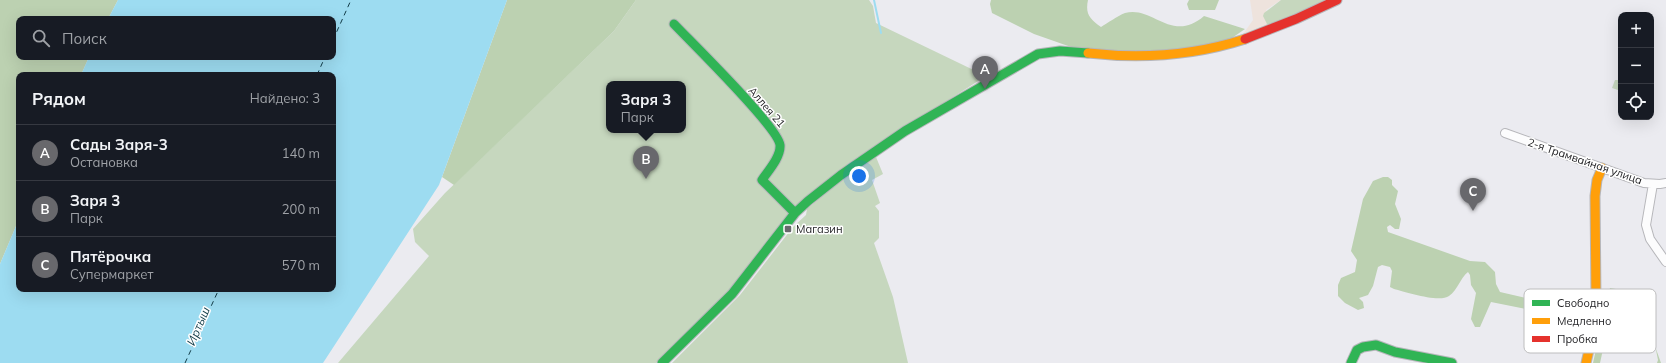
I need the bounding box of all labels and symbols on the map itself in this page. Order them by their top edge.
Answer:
pin: A [972,56,998,89]
street label: Аллея 21 [746,84,788,130]
street label: 2-я Трамвайная улица [1526,135,1644,187]
pin: B [633,146,659,179]
your location [849,166,869,186]
pin: C [1460,178,1486,211]
place label: Магазин [796,222,842,236]
marker: Магазин [783,224,793,234]
legend [1524,289,1656,353]
text: Свободно [1557,296,1610,310]
water label: Иртыш [183,304,213,348]
text: Медленно [1557,314,1611,328]
text: Пробка [1557,332,1598,346]

